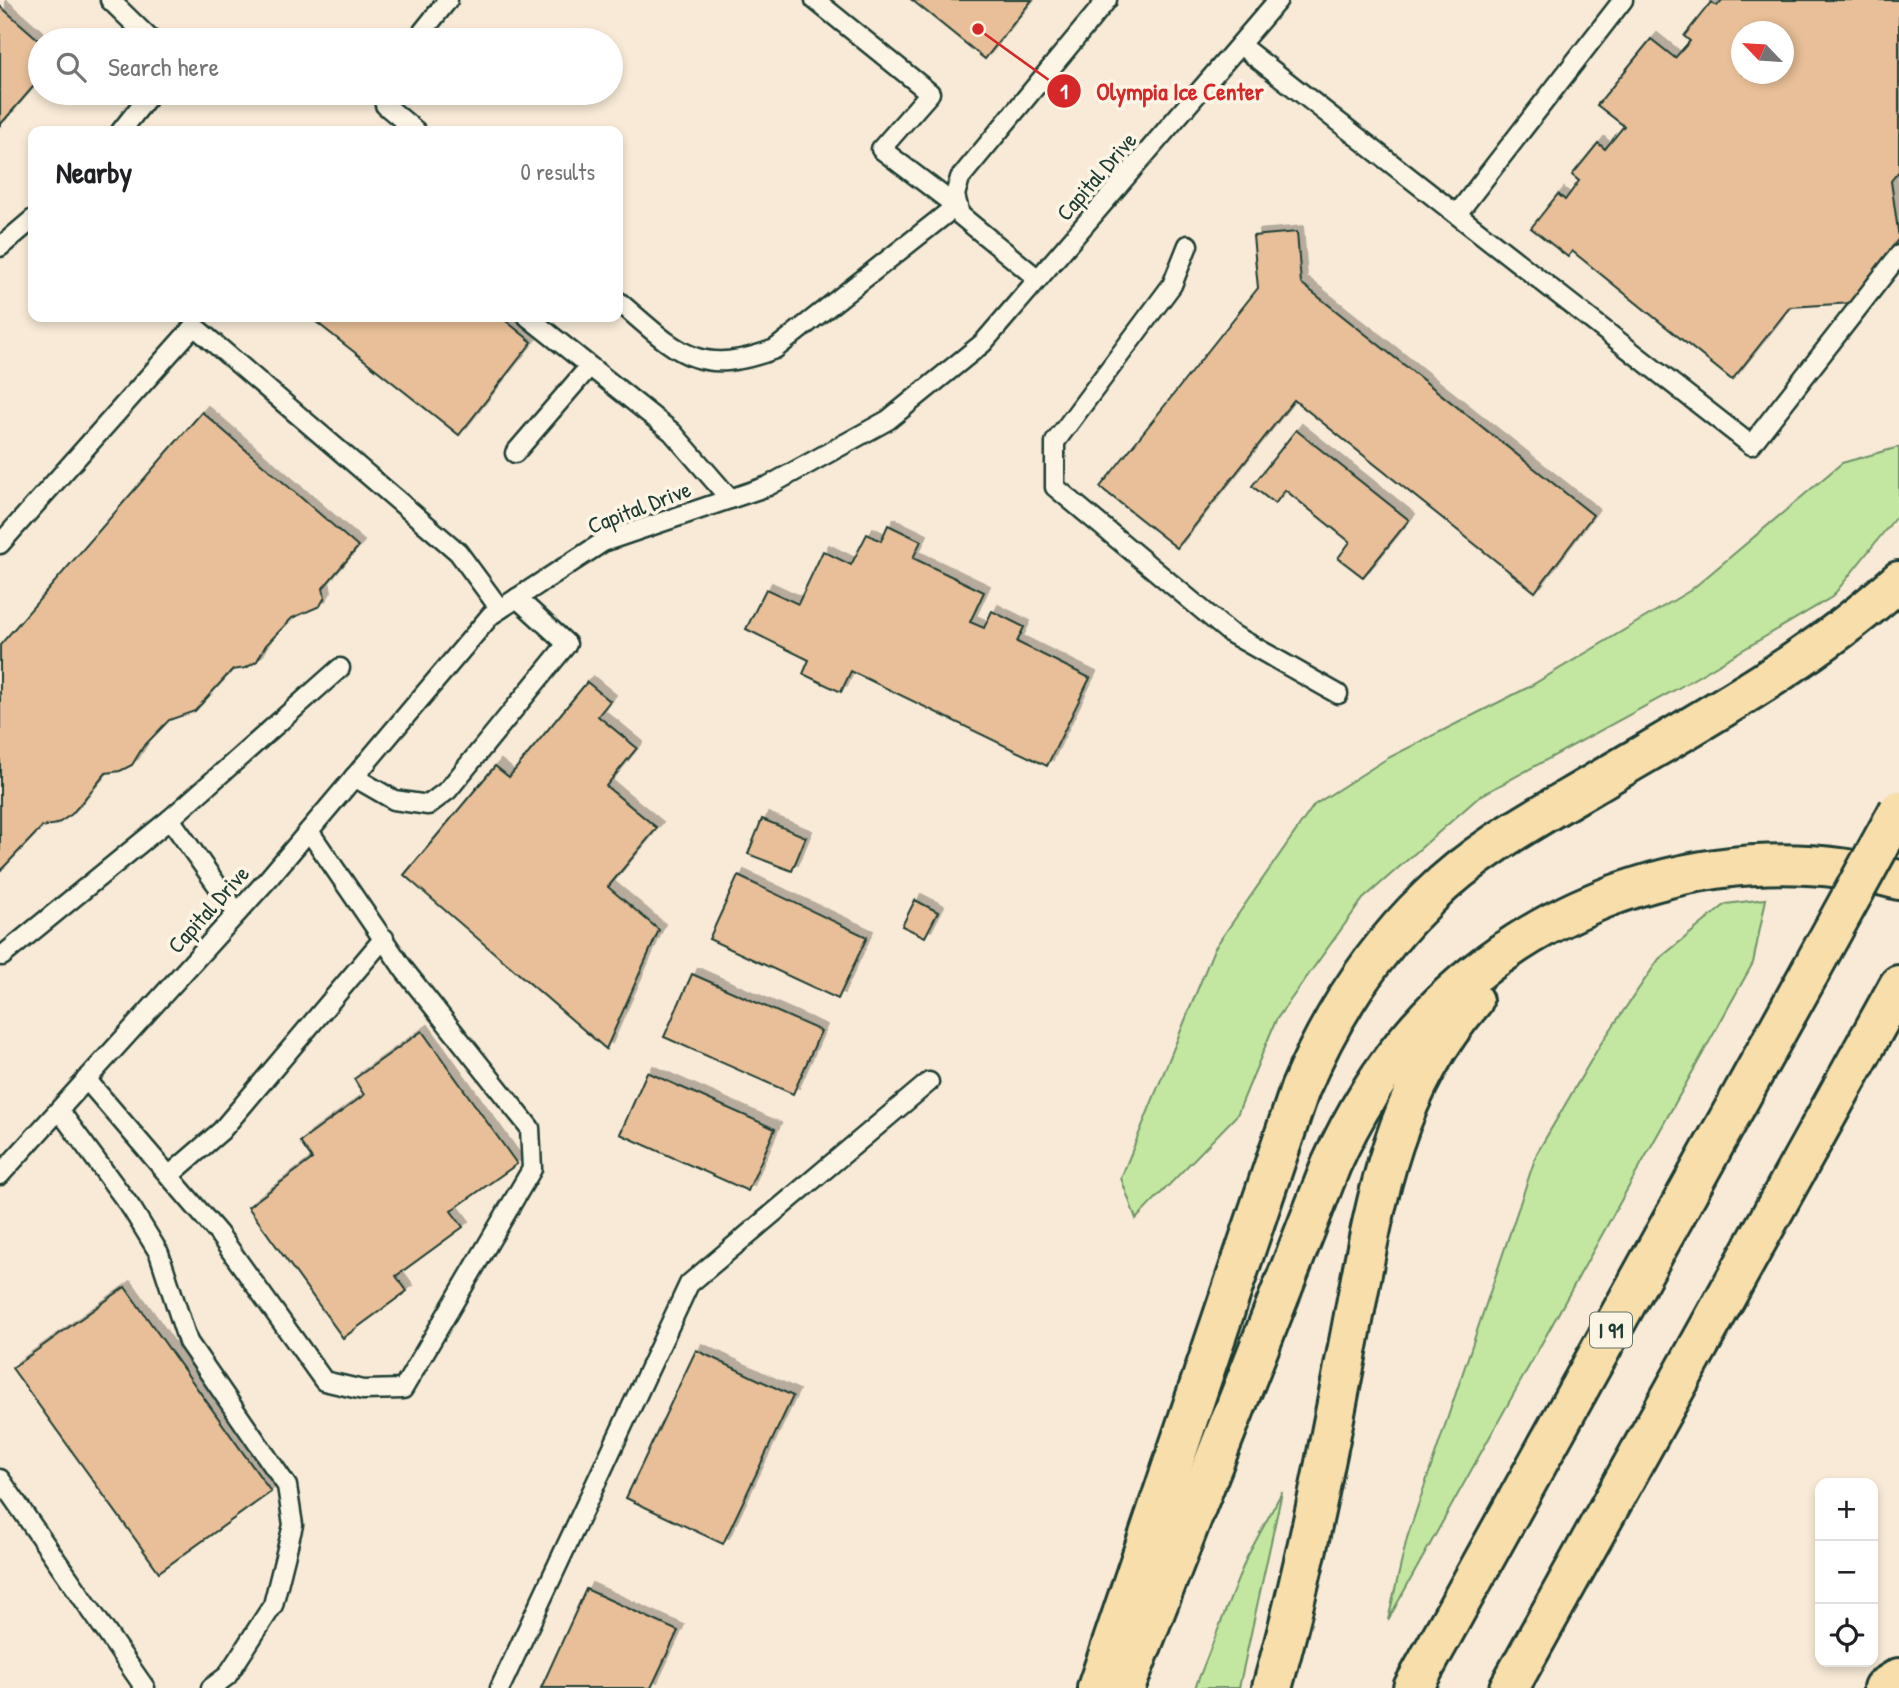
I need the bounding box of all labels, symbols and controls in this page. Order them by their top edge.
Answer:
north arrow [1731,21,1794,84]
search box [28,28,623,105]
icon: search [52,48,90,86]
text: Search here [108,49,219,84]
callout: Olympia Ice Center [1047,69,1277,114]
text: Olympia Ice Center [1096,75,1264,108]
text: 1 [1060,77,1068,106]
street label: Capital Drive [1049,125,1143,227]
text: Nearby [56,152,132,192]
text: 0 results [520,156,595,187]
street label: Capital Drive [583,473,695,541]
street label: Capital Drive [160,858,256,960]
road number: I 91 [1590,1312,1632,1348]
map controls [1815,1478,1878,1667]
button: + [1815,1478,1878,1541]
button: − [1815,1541,1878,1604]
button: locate [1815,1604,1878,1667]

